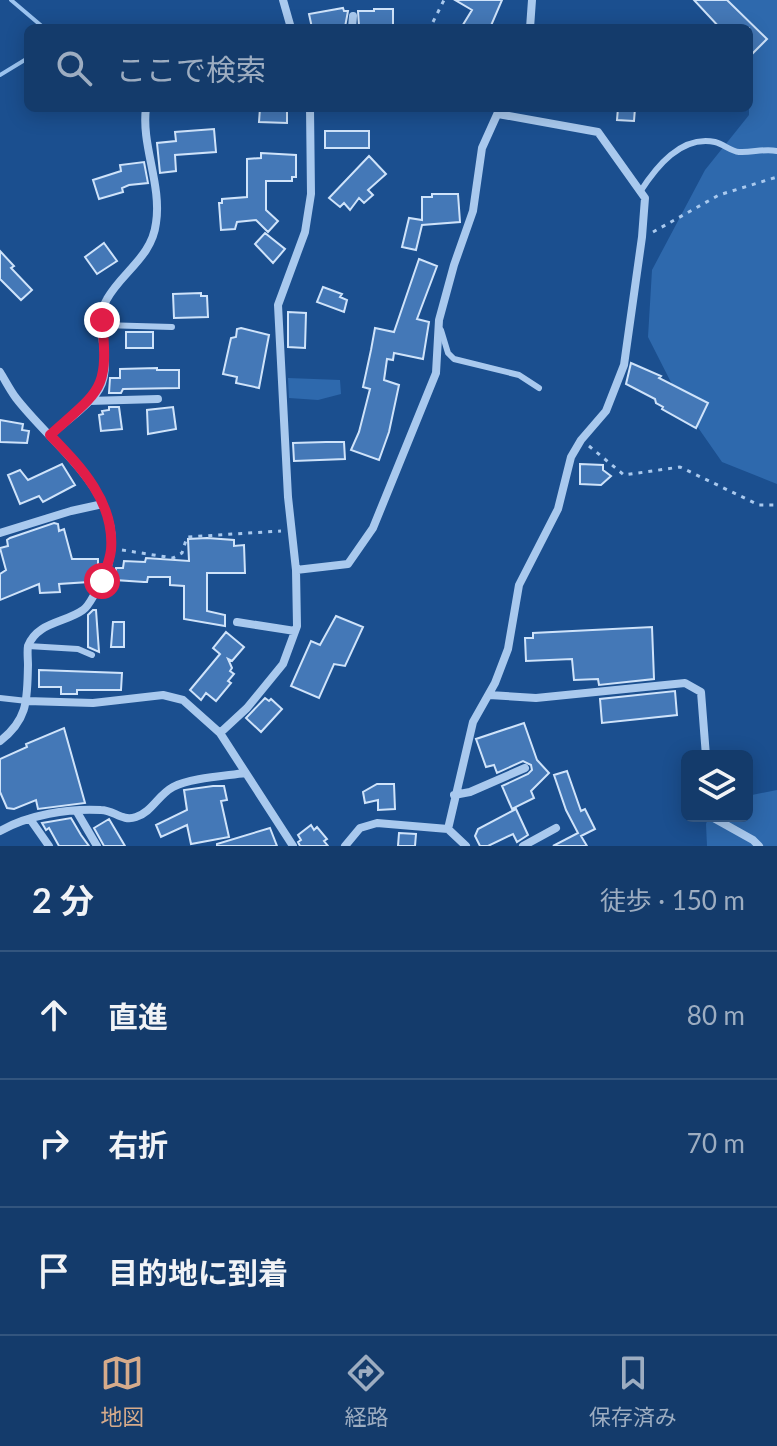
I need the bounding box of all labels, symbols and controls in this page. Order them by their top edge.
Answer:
search box [24,24,753,112]
icon: search [52,46,96,90]
text: ここで検索 [116,51,266,87]
route end [84,302,120,338]
route start [84,563,120,599]
map controls [681,750,753,822]
button: layers [681,750,753,822]
text: 2 分 [32,879,94,920]
text: 徒歩 · 150 m [600,884,745,916]
icon: ahead [32,993,76,1037]
text: 直進 [108,998,168,1034]
text: 80 m [687,999,745,1031]
icon: right [32,1121,76,1165]
text: 右折 [108,1126,168,1162]
text: 70 m [687,1127,745,1159]
icon: arrive [32,1249,76,1293]
text: 目的地に到着 [108,1254,288,1290]
tab: 地図 [100,1351,144,1431]
tab: 経路 [344,1351,389,1431]
tab: 保存済み [589,1351,677,1431]

